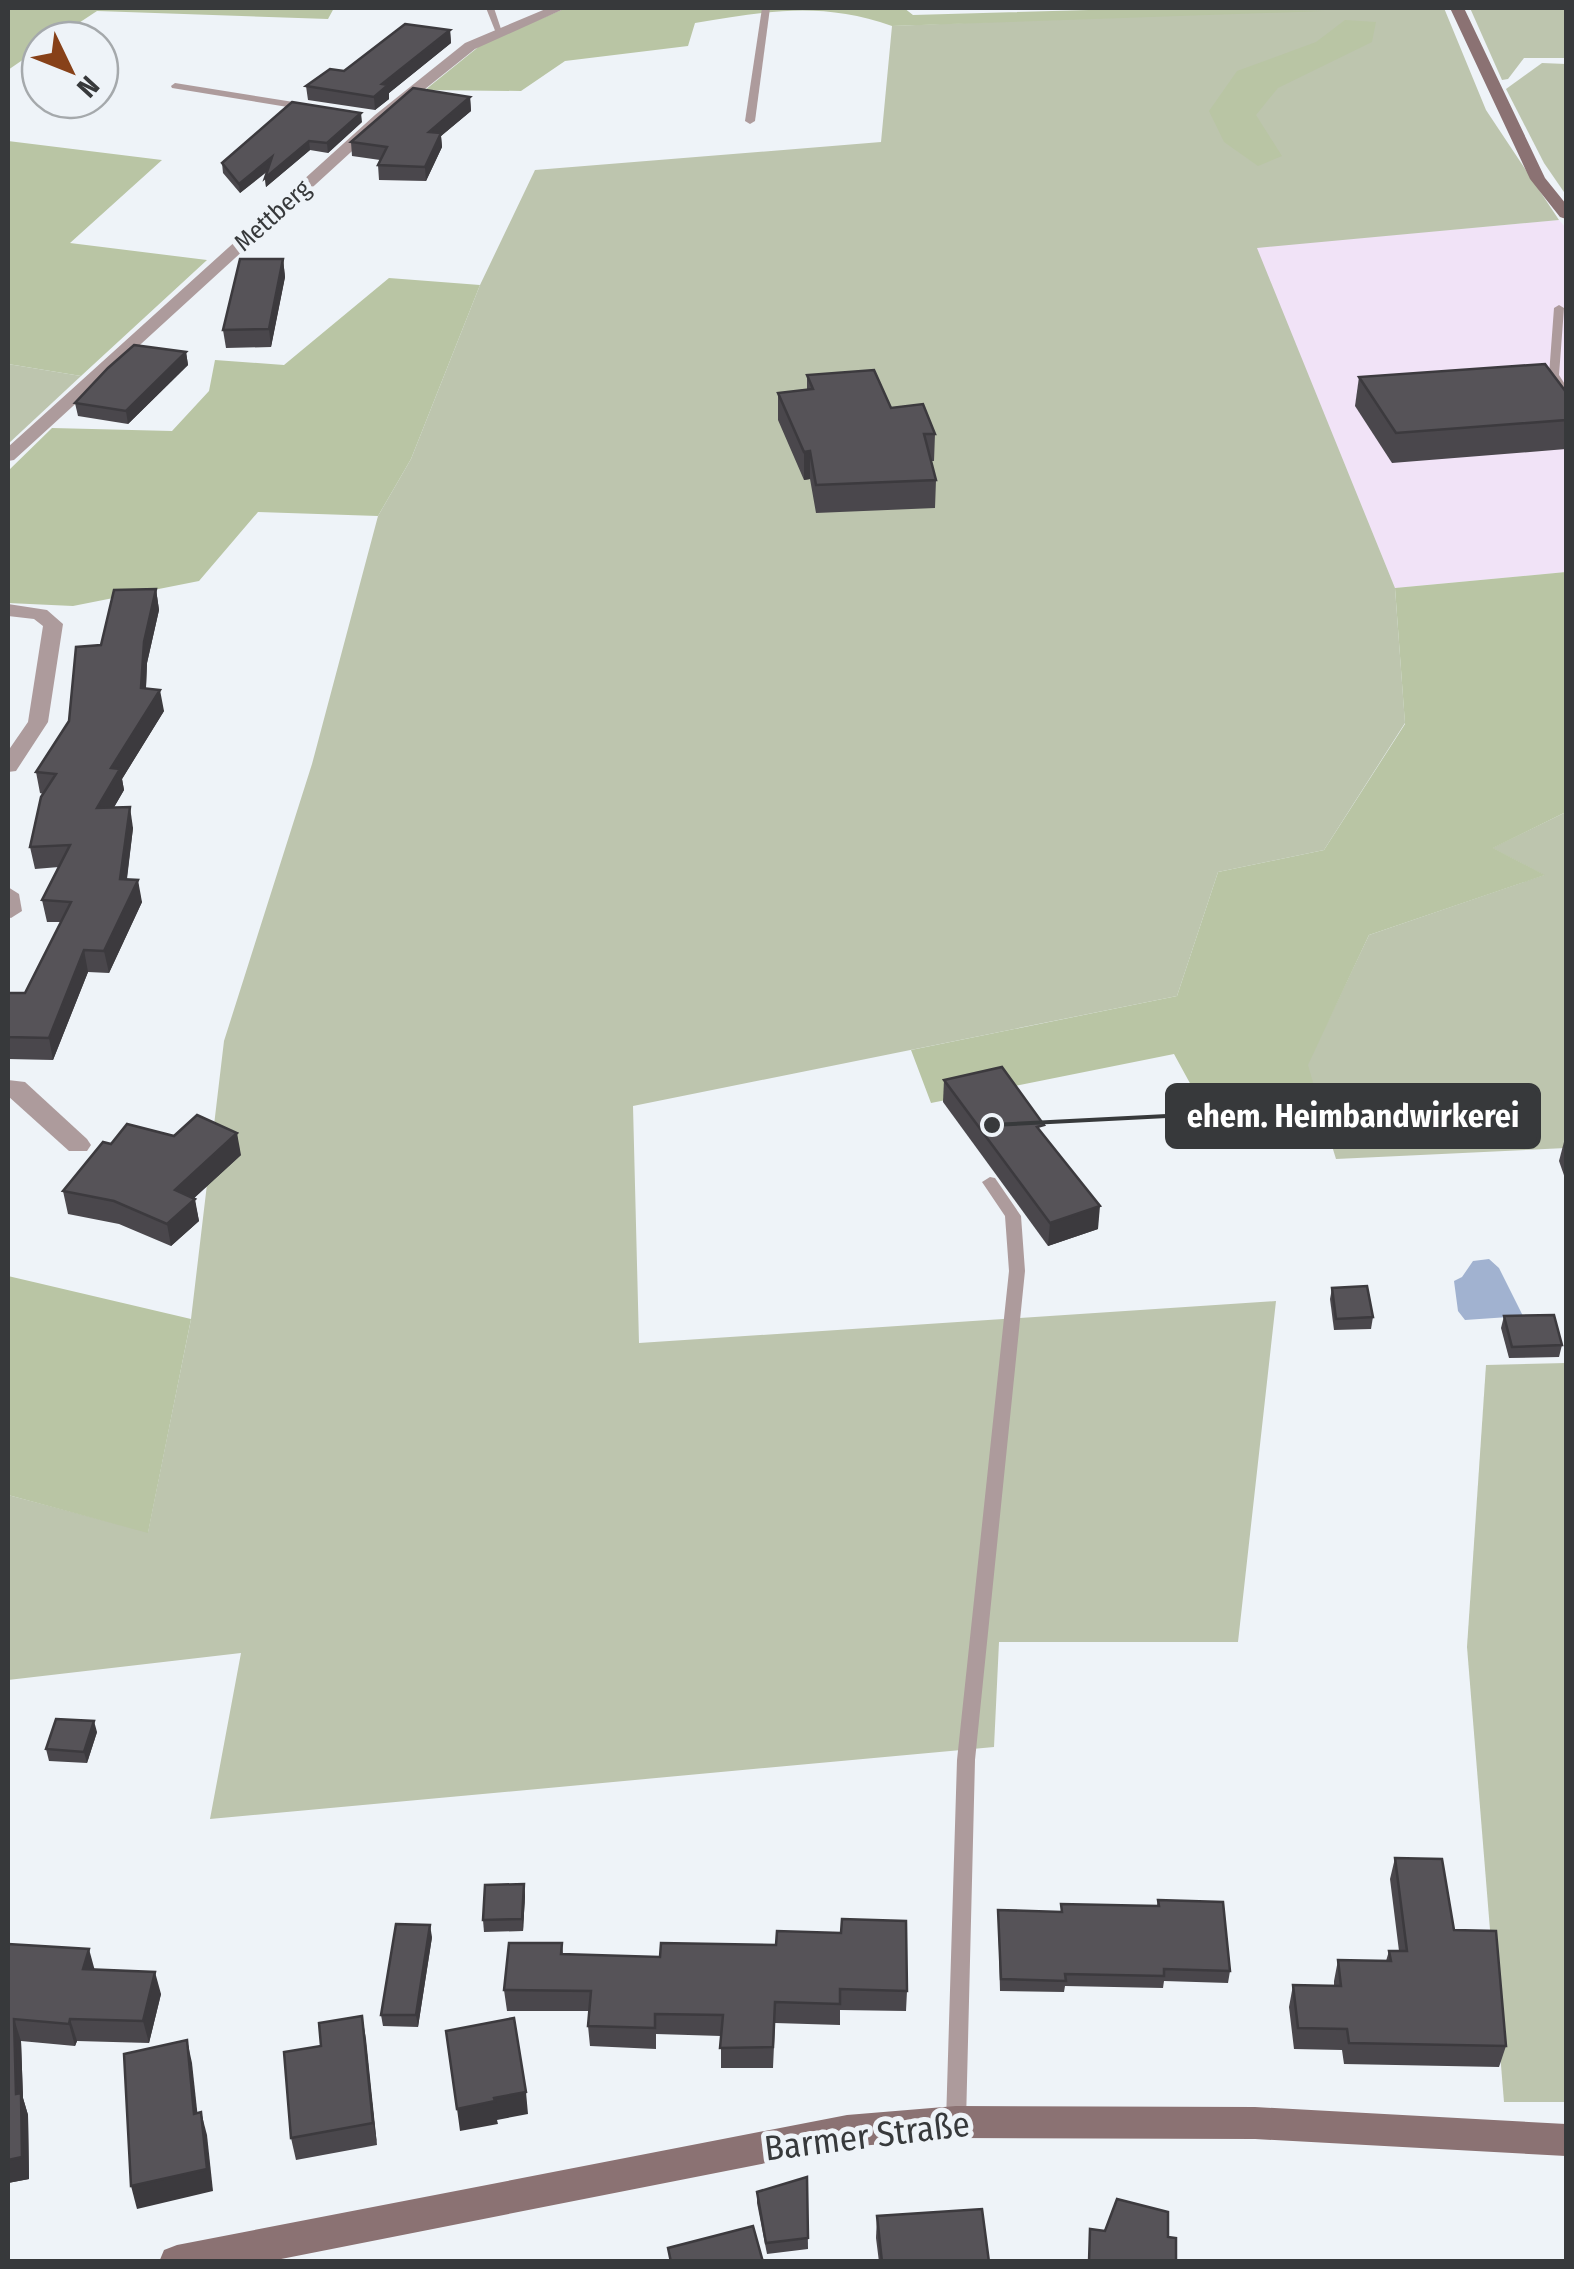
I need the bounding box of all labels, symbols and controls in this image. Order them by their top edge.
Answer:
north arrow [20,20,120,120]
text: N [70,69,106,104]
street label: Mettberg [228,174,317,258]
callout: ehem. Heimbandwirkerei [1167,1085,1539,1147]
text: ehem. Heimbandwirkerei [1187,1097,1519,1135]
street label: Barmer Straße [762,2103,972,2169]

